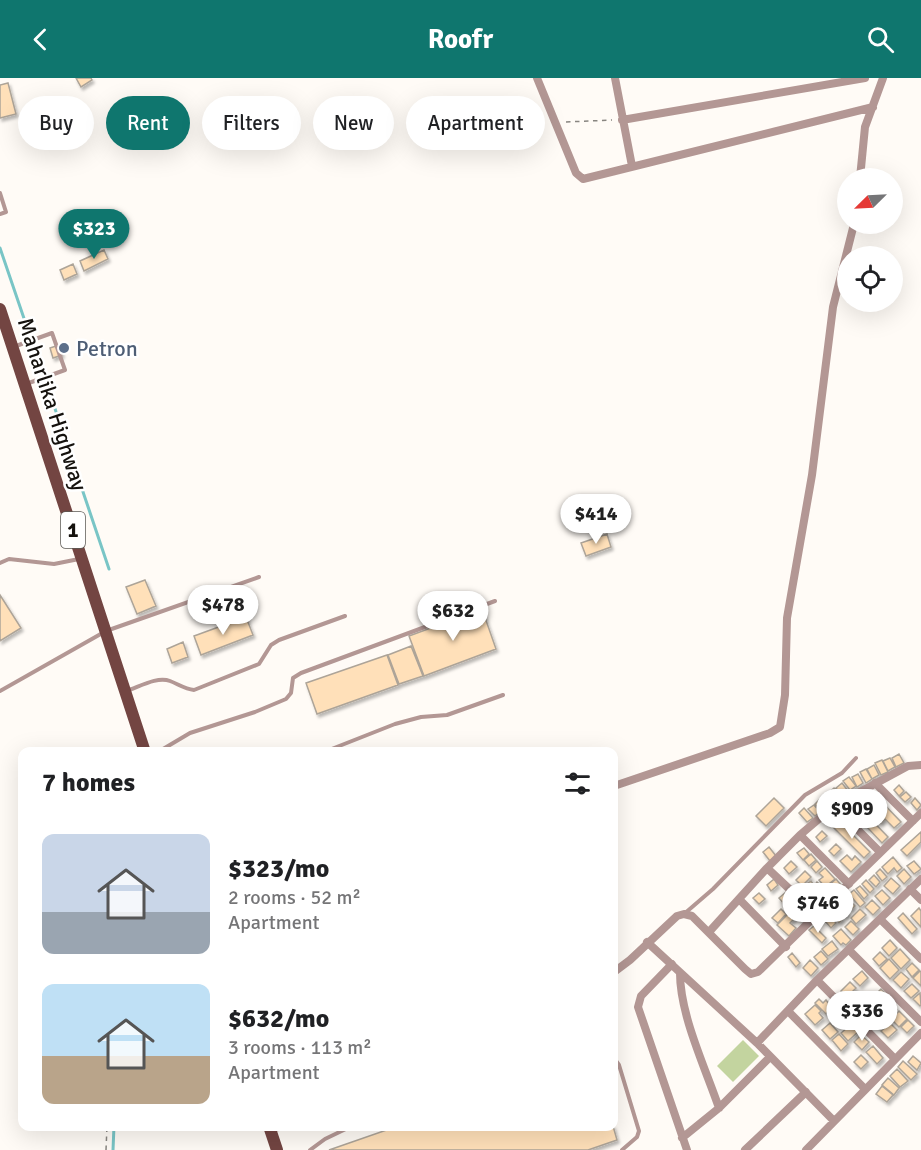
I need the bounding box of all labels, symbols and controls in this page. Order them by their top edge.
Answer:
icon: back [24,23,57,56]
text: Roofr [428,23,493,56]
icon: search [864,23,897,56]
chip: Buy [18,96,94,150]
chip: Rent [106,96,190,150]
chip: Filters [202,96,301,150]
chip: New [313,96,394,150]
chip: Apartment [406,96,545,150]
north arrow [837,168,903,234]
map controls [837,168,903,312]
pin: $323 [58,209,130,260]
text: $323 [72,216,116,241]
button: locate [837,246,903,312]
street label: Maharlika Highway [12,314,93,495]
place label: Petron [76,335,138,362]
marker: Petron [57,341,71,355]
pin: $414 [560,494,632,545]
text: $414 [574,501,618,526]
road number: 1 [61,512,85,548]
pin: $478 [187,585,259,636]
pin: $632 [417,591,489,642]
text: $478 [201,592,245,617]
text: $632 [431,598,475,623]
text: 7 homes [42,767,135,799]
icon: filters [561,767,594,800]
pin: $909 [816,789,888,840]
text: $909 [830,796,874,821]
text: $323/mo [228,853,329,885]
icon: home [90,858,162,930]
pin: $746 [782,883,854,934]
text: 2 rooms · 52 m² [228,885,361,910]
text: $746 [796,890,840,915]
text: Apartment [228,910,320,935]
pin: $336 [826,991,898,1042]
text: $336 [840,998,884,1023]
text: $632/mo [228,1003,329,1035]
icon: home [90,1008,162,1080]
text: 3 rooms · 113 m² [228,1035,372,1060]
text: Apartment [228,1060,320,1085]

